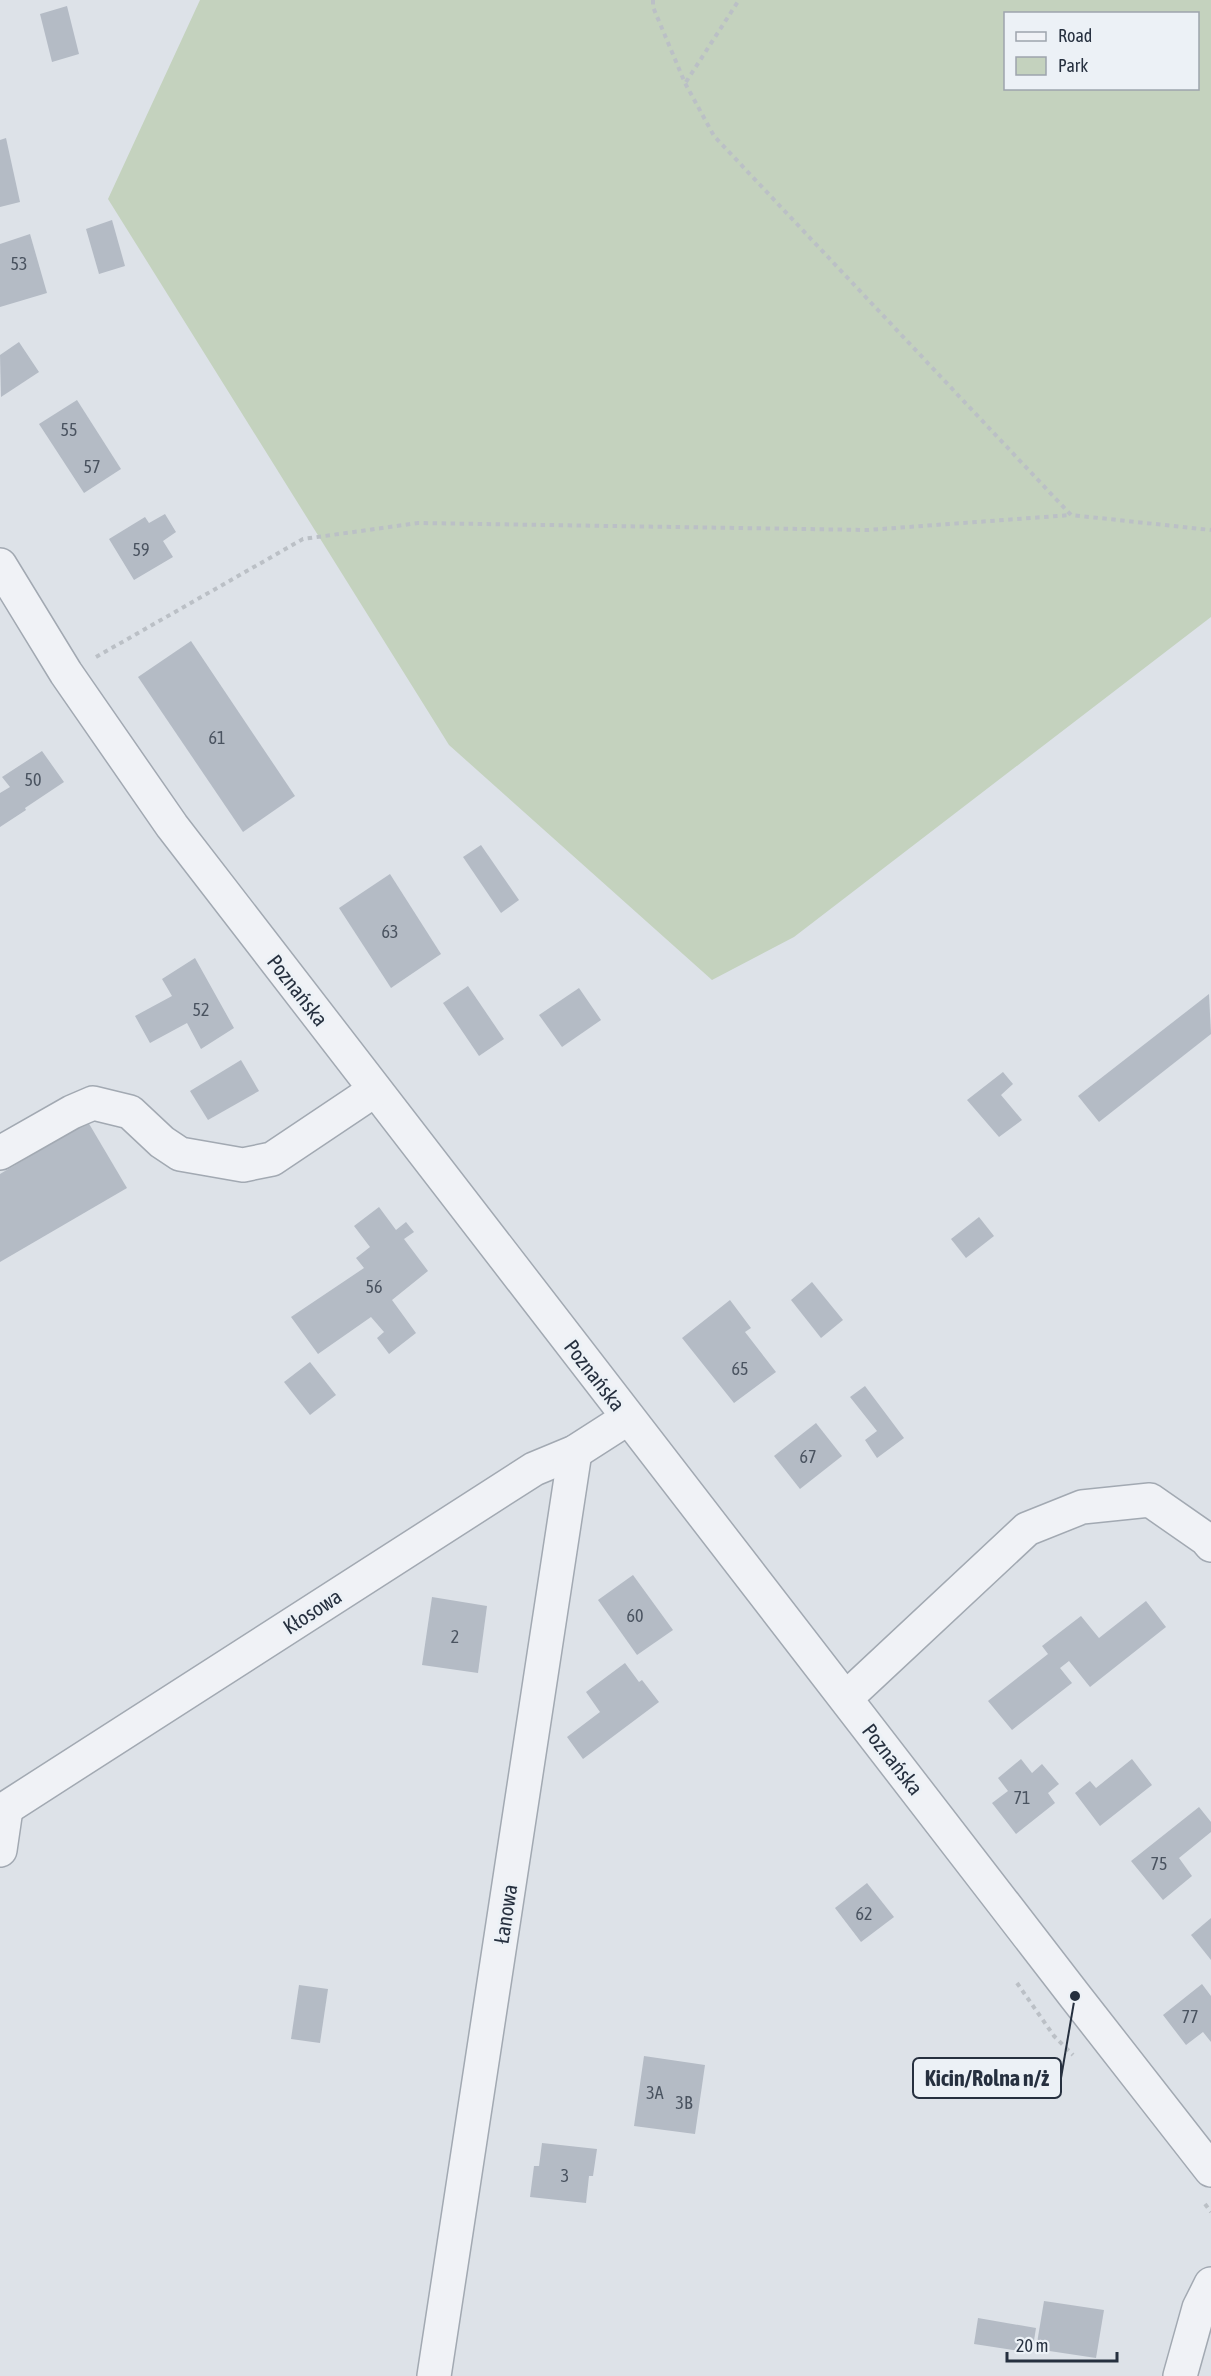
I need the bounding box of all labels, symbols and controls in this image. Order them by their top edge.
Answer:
legend [1004,12,1199,90]
text: Road [1058,25,1092,46]
text: Park [1058,55,1088,76]
house number: 53 [11,253,27,274]
house number: 55 [61,419,77,440]
house number: 57 [84,456,100,477]
house number: 59 [133,539,149,560]
house number: 61 [209,727,225,748]
house number: 50 [25,769,41,790]
house number: 63 [382,921,398,942]
street label: Poznańska [263,950,333,1030]
house number: 52 [193,999,209,1020]
house number: 56 [366,1276,382,1297]
street label: Poznańska [560,1335,630,1415]
house number: 65 [732,1358,748,1379]
house number: 67 [800,1446,816,1467]
street label: Kłosowa [278,1583,346,1639]
house number: 60 [627,1605,643,1626]
house number: 2 [451,1626,459,1647]
street label: Poznańska [858,1719,928,1799]
house number: 71 [1014,1787,1030,1808]
house number: 75 [1151,1853,1167,1874]
street label: Łanowa [488,1883,522,1945]
house number: 62 [856,1903,872,1924]
house number: 77 [1182,2006,1198,2027]
callout: Kicin/Rolna n/ż [913,2058,1061,2098]
text: Kicin/Rolna n/ż [925,2065,1049,2091]
house number: 3A [646,2082,664,2103]
house number: 3B [676,2092,693,2113]
house number: 3 [561,2165,569,2186]
scale bar [1007,2325,1116,2363]
text: 20 m [1016,2335,1048,2356]

